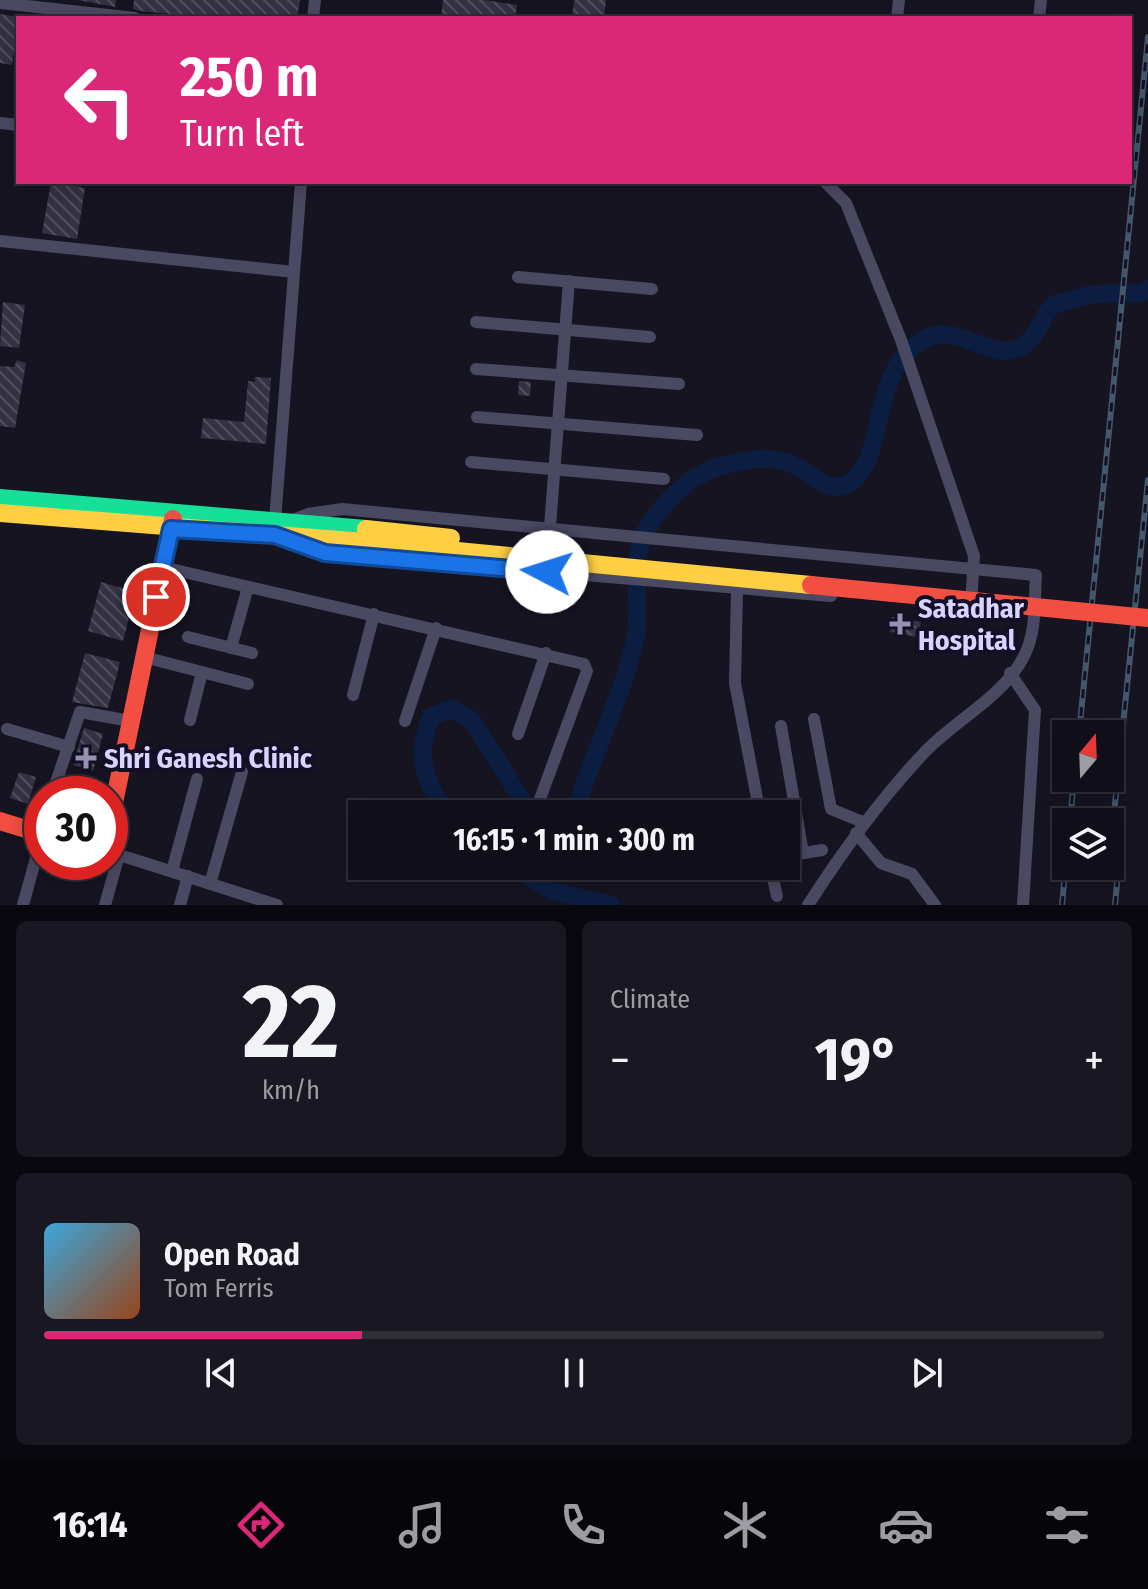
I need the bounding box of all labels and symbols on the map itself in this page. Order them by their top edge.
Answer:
position arrow [505,530,589,614]
pin [122,563,190,631]
place label: Satadhar Hospital [918,592,1025,657]
marker: Satadhar Hospital [889,613,911,635]
north arrow [1052,720,1124,792]
place label: Shri Ganesh Clinic [104,742,313,775]
marker: Shri Ganesh Clinic [75,747,97,769]
speed limit sign: 30 [24,776,128,880]

